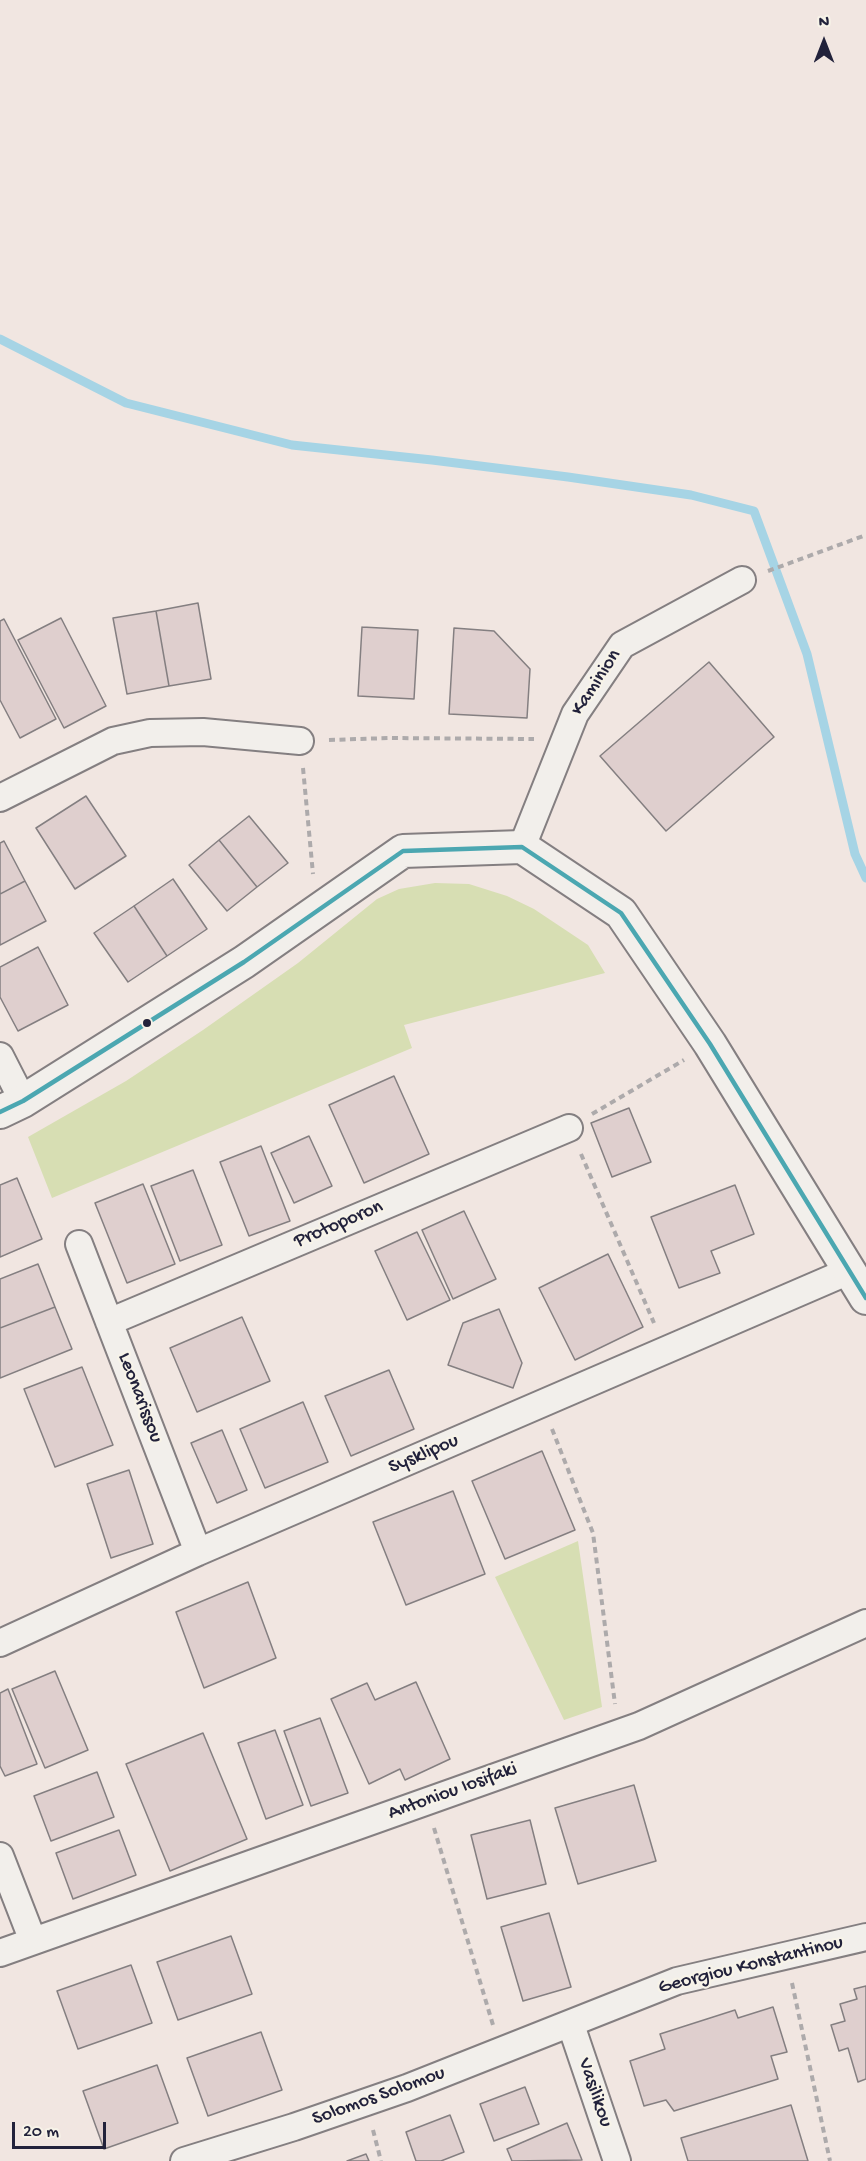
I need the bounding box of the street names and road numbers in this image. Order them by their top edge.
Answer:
street label: Kaminion [567,645,627,721]
street label: Protoporon [291,1196,387,1254]
street label: Leonarissou [111,1350,167,1446]
street label: Sysklipou [385,1430,463,1480]
street label: Antoniou Iosifaki [385,1758,521,1826]
street label: Georgiou Konstantinou [656,1931,846,2001]
street label: Vasilikou [571,2055,617,2131]
street label: Solomos Solomou [309,2062,449,2132]

